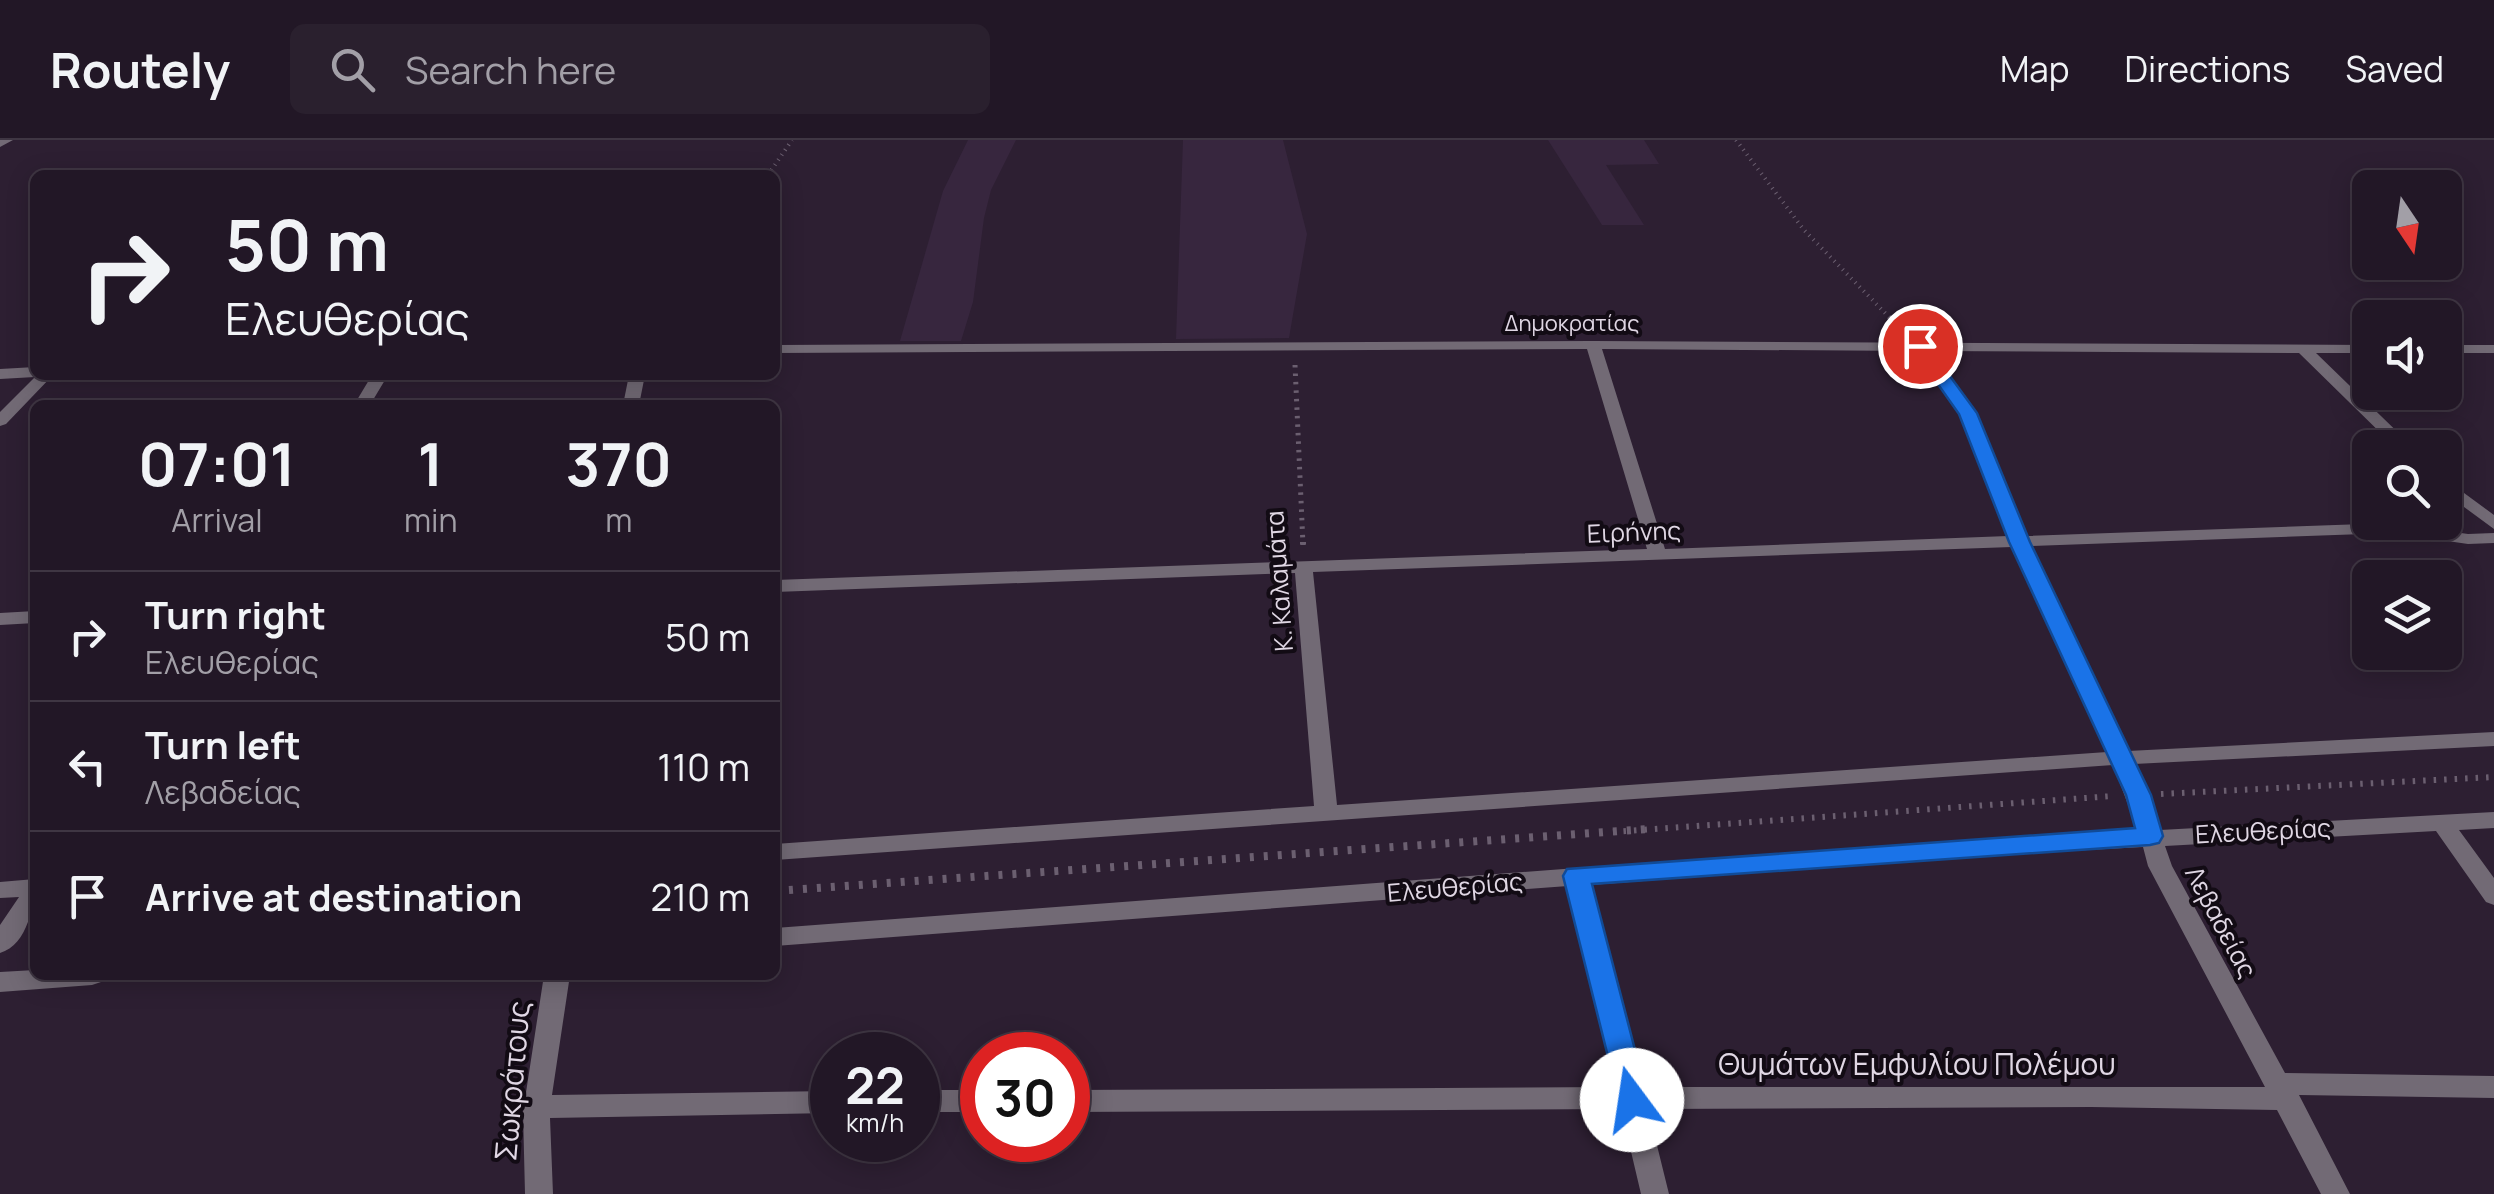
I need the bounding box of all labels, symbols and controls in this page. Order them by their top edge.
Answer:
search box [290,24,990,114]
text: Routely [50,37,230,102]
icon: search [325,42,380,97]
text: Search here [405,43,616,95]
text: Map [2000,45,2070,93]
text: Directions [2125,45,2290,93]
text: Saved [2345,45,2444,93]
north arrow [2352,170,2462,280]
map controls [2352,170,2462,670]
text: 50 m [225,196,389,292]
icon: right [60,210,190,340]
text: Ελευθερίας [225,287,470,349]
button: sound [2352,300,2462,410]
pin [1878,304,1963,389]
street label: Δημοκρατίας [1505,308,1639,338]
icon: arrive [1893,319,1948,374]
text: 07:01 [138,422,296,504]
text: 1 [418,422,444,504]
text: 370 [566,422,672,504]
button: search [2352,430,2462,540]
text: Arrival [171,498,263,542]
text: min [404,498,458,542]
text: m [605,498,632,542]
street label: Κ. Καλαμάτα [1256,510,1301,653]
street label: Ειρήνης [1586,512,1682,551]
button: layers [2352,560,2462,670]
text: Turn right [145,588,326,640]
icon: right [60,609,115,664]
text: 50 m [665,610,750,662]
text: Ελευθερίας [145,640,319,684]
text: Turn left [145,718,301,770]
icon: left [60,739,115,794]
text: 110 m [657,740,750,792]
text: Λεβαδείας [145,770,301,814]
street label: Ελευθερίας [2194,809,2332,852]
street label: Λεβαδείας [2177,860,2266,984]
street label: Ελευθερίας [1386,863,1524,910]
icon: arrive [60,869,115,924]
text: Arrive at destination [145,870,522,922]
text: 210 m [651,870,750,922]
street label: Σωκράτους [484,999,539,1163]
speed limit sign: 30 [960,1032,1090,1162]
street label: Θυμάτων Εμφυλίου Πολέμου [1718,1043,2116,1084]
position arrow [1580,1048,1684,1152]
text: 22 [845,1051,905,1119]
text: km/h [846,1105,904,1140]

